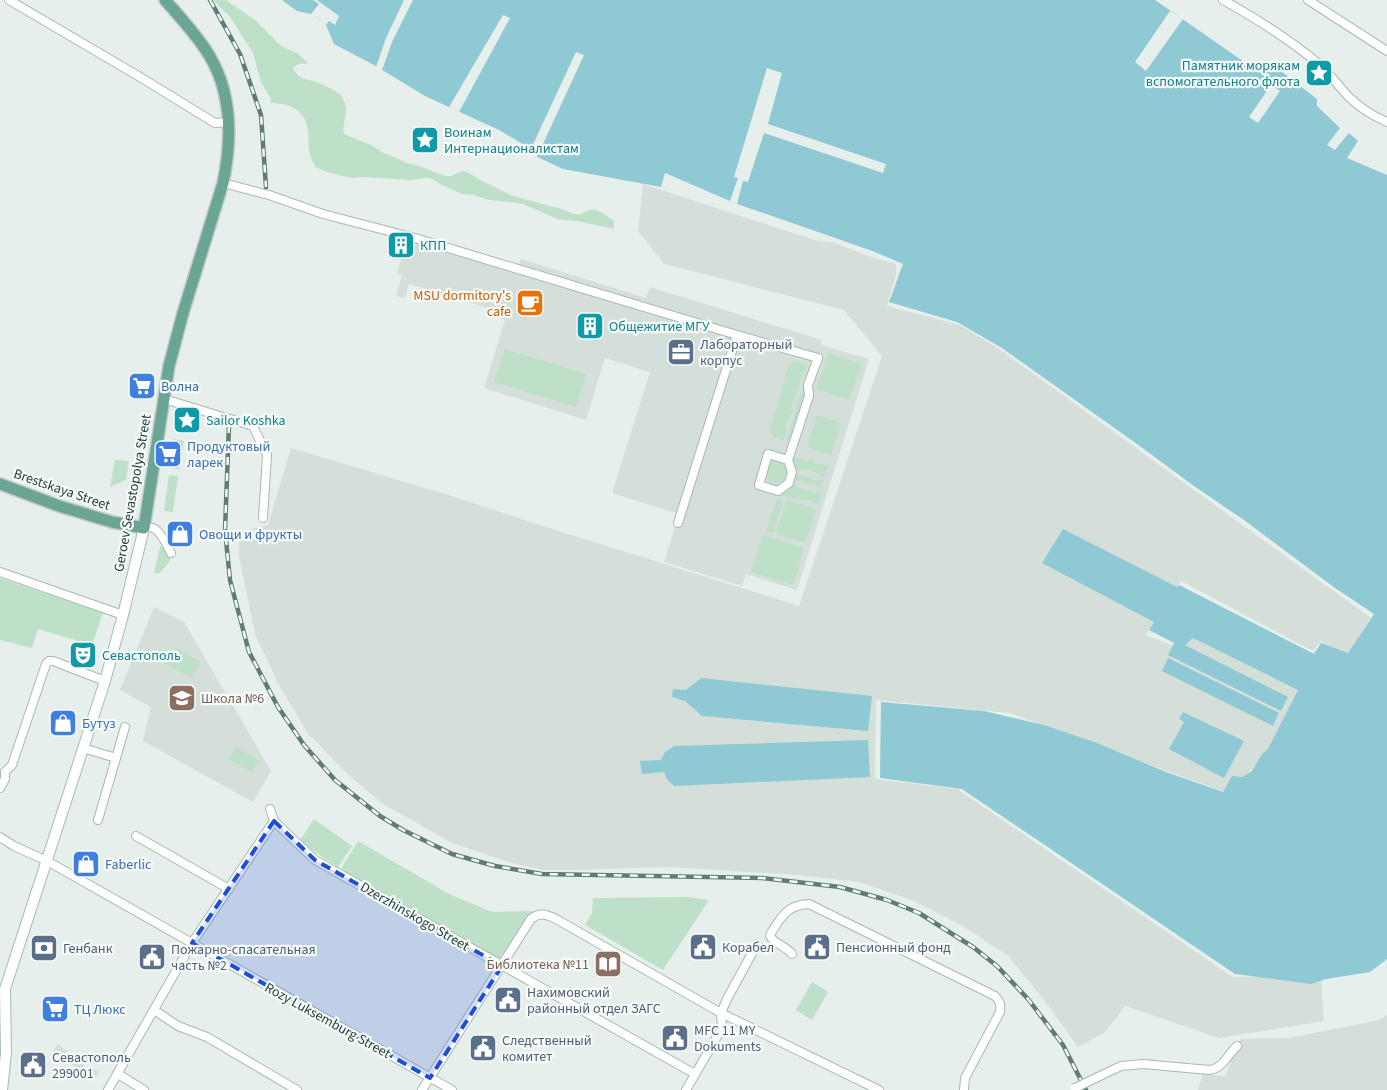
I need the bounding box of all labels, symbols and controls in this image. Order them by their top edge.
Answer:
place label: Памятник морякам вспомогательного флота [1146,56,1300,92]
place icon: Памятник морякам вспомогательного флота [1304,58,1334,88]
place label: Воинам Интернационалистам [444,123,579,159]
place icon: Воинам Интернационалистам [410,125,440,155]
building icon: КПП [386,230,416,260]
place label: КПП [420,236,446,256]
place label: MSU dormitory's cafe [413,286,511,322]
cafe icon: MSU dormitory's cafe [515,288,545,318]
building icon: Общежитие МГУ [575,311,605,341]
place label: Общежитие МГУ [609,317,710,337]
place label: Лабораторный корпус [700,335,792,371]
office icon: Лабораторный корпус [666,337,696,367]
supermarket icon: Волна [127,371,157,401]
place label: Волна [161,377,199,397]
place icon: Sailor Koshka [172,405,202,435]
place label: Sailor Koshka [206,411,286,431]
street label: Geroev Sevastopolya Street [109,412,157,574]
place label: Продуктовый ларек [187,437,270,473]
supermarket icon: Продуктовый ларек [153,439,183,469]
street label: Brestskaya Street [11,464,113,516]
shop icon: Овощи и фрукты [165,519,195,549]
place label: Овощи и фрукты [199,525,302,545]
theatre icon: Севастополь [68,640,98,670]
place label: Севастополь [102,646,181,666]
school or university icon: Школа №6 [167,683,197,713]
place label: Школа №6 [201,689,264,709]
shop icon: Бутуз [48,708,78,738]
place label: Бутуз [82,714,116,734]
shop icon: Faberlic [71,849,101,879]
place label: Faberlic [105,855,152,875]
street label: Dzerzhinskogo Street [356,877,473,956]
public building icon: Корабел [688,932,718,962]
public building icon: Пенсионный фонд [802,932,832,962]
bank icon: Генбанк [29,933,59,963]
place label: Корабел [722,938,774,958]
place label: Пенсионный фонд [836,938,951,958]
place label: Генбанк [63,939,113,959]
place label: Пожарно-спасательная часть №2 [171,940,316,976]
public building icon: Пожарно-спасательная часть №2 [137,942,167,972]
library icon: Библиотека №11 [593,949,623,979]
place label: Библиотека №11 [487,955,589,975]
street label: Rozy Luksemburg Street [261,978,394,1064]
place label: Нахимовский районный отдел ЗАГС [527,983,661,1019]
public building icon: Нахимовский районный отдел ЗАГС [493,985,523,1015]
supermarket icon: ТЦ Люкс [40,994,70,1024]
place label: ТЦ Люкс [74,1000,126,1020]
place label: MFC 11 MY Dokuments [694,1021,761,1057]
public building icon: MFC 11 MY Dokuments [660,1023,690,1053]
place label: Следственный комитет [502,1031,592,1067]
public building icon: Следственный комитет [468,1033,498,1063]
place label: Севастополь 299001 [52,1048,131,1084]
public building icon: Севастополь 299001 [18,1050,48,1080]

